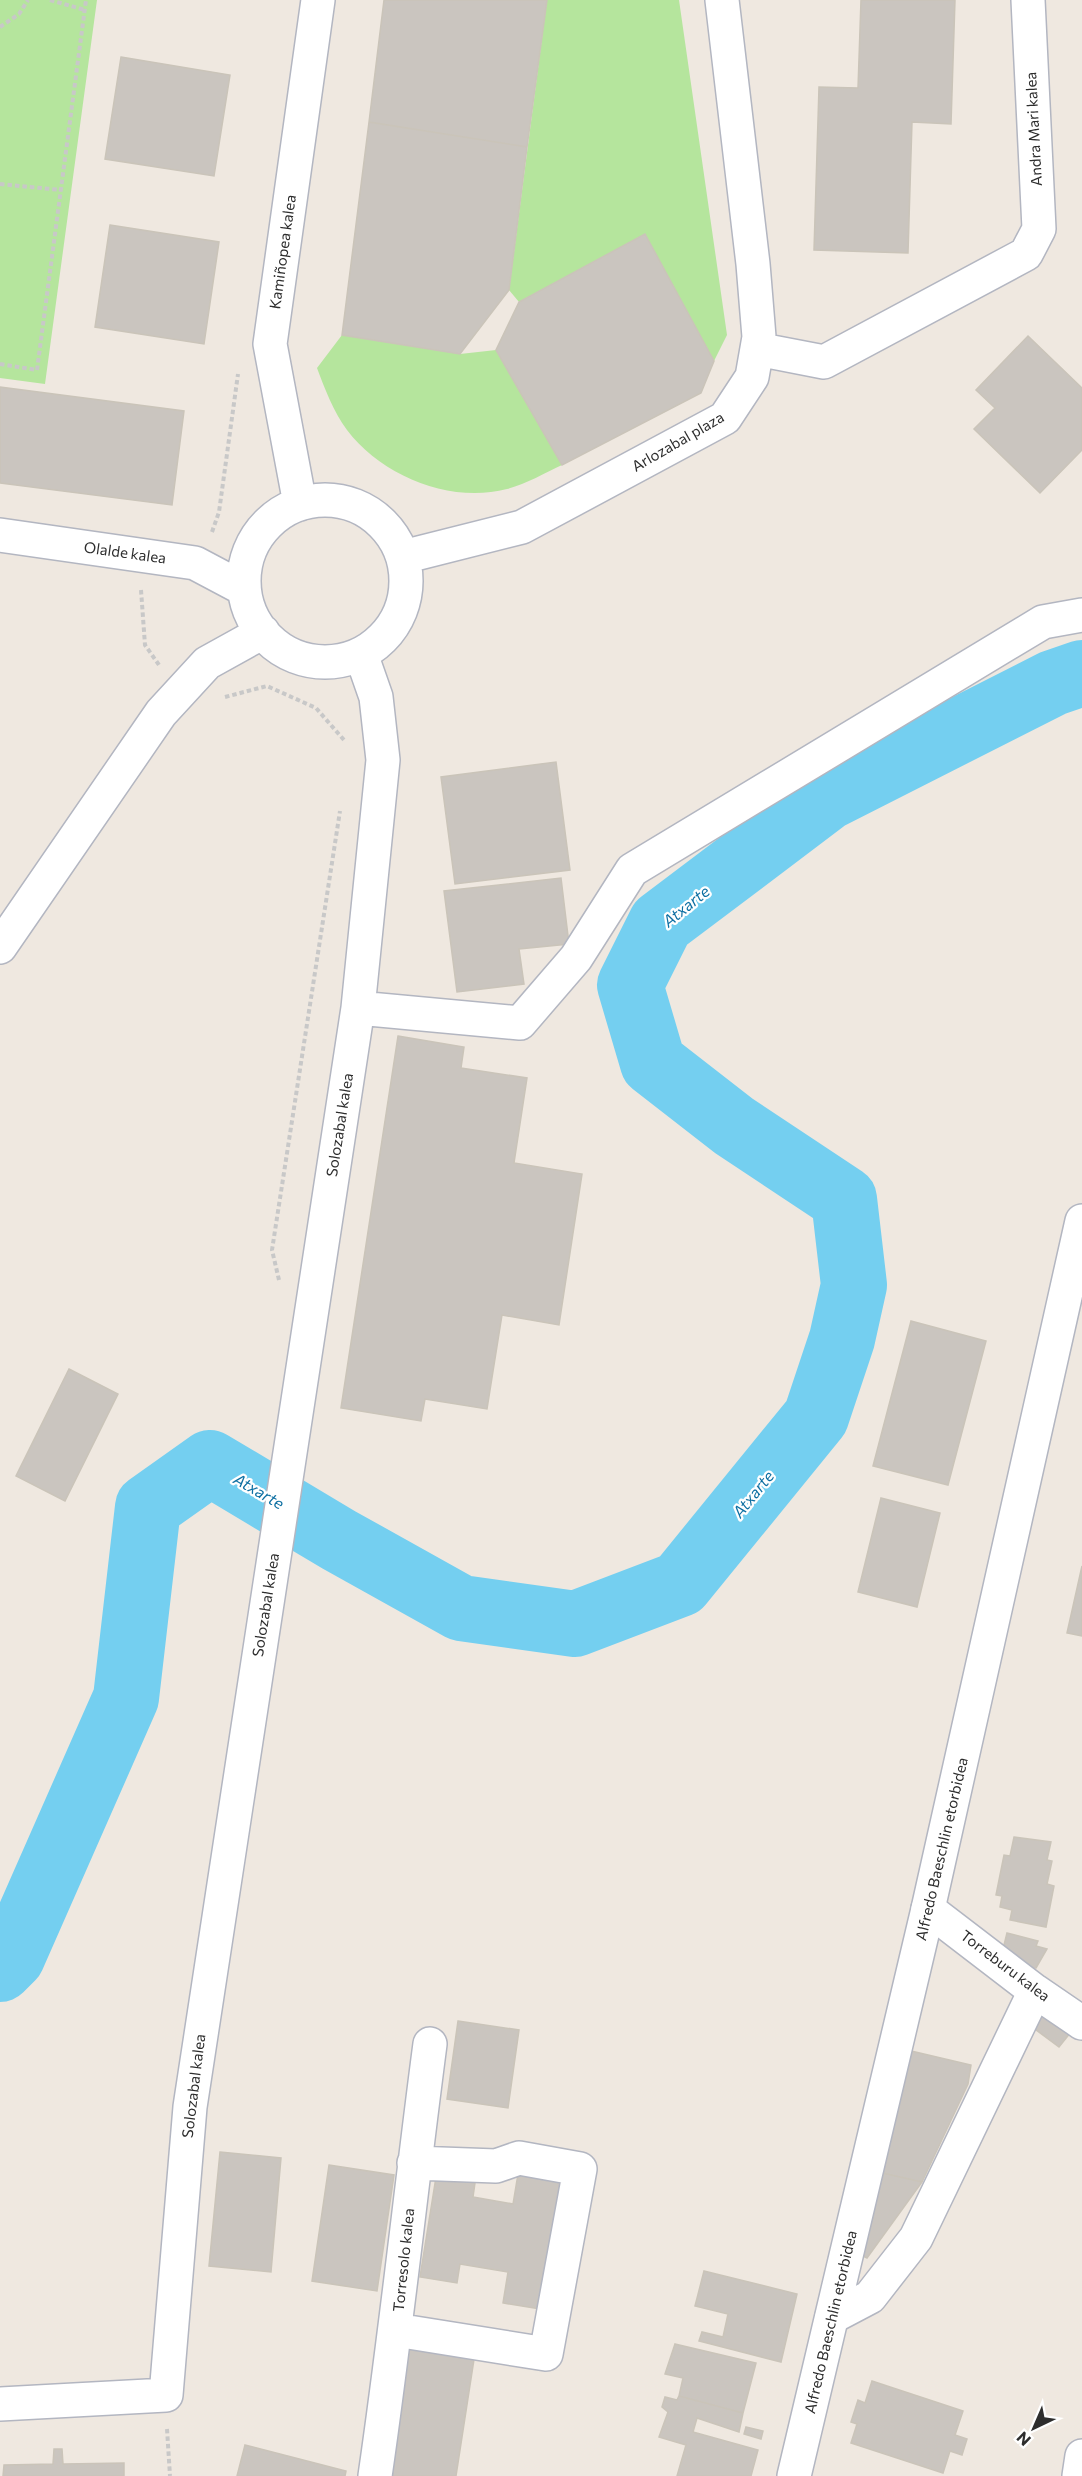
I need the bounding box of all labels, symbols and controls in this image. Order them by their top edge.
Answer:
street label: Andra Mari kalea [1021,71,1045,187]
street label: Kamiñopea kalea [265,193,299,310]
street label: Arlozabal plaza [628,407,727,475]
street label: Olalde kalea [83,537,167,567]
water label: Atxarte [658,881,713,931]
street label: Solozabal kalea [322,1072,356,1178]
water label: Atxarte [727,1466,778,1522]
water label: Atxarte [230,1468,288,1513]
street label: Solozabal kalea [248,1552,282,1658]
street label: Alfredo Baeschlin etorbidea [911,1755,971,1942]
street label: Torreburu kalea [957,1926,1054,2005]
street label: Solozabal kalea [178,2033,208,2139]
street label: Torresolo kalea [389,2207,417,2313]
street label: Alfredo Baeschlin etorbidea [800,2228,860,2415]
north arrow [1004,2398,1064,2458]
text: N [1012,2428,1034,2450]

